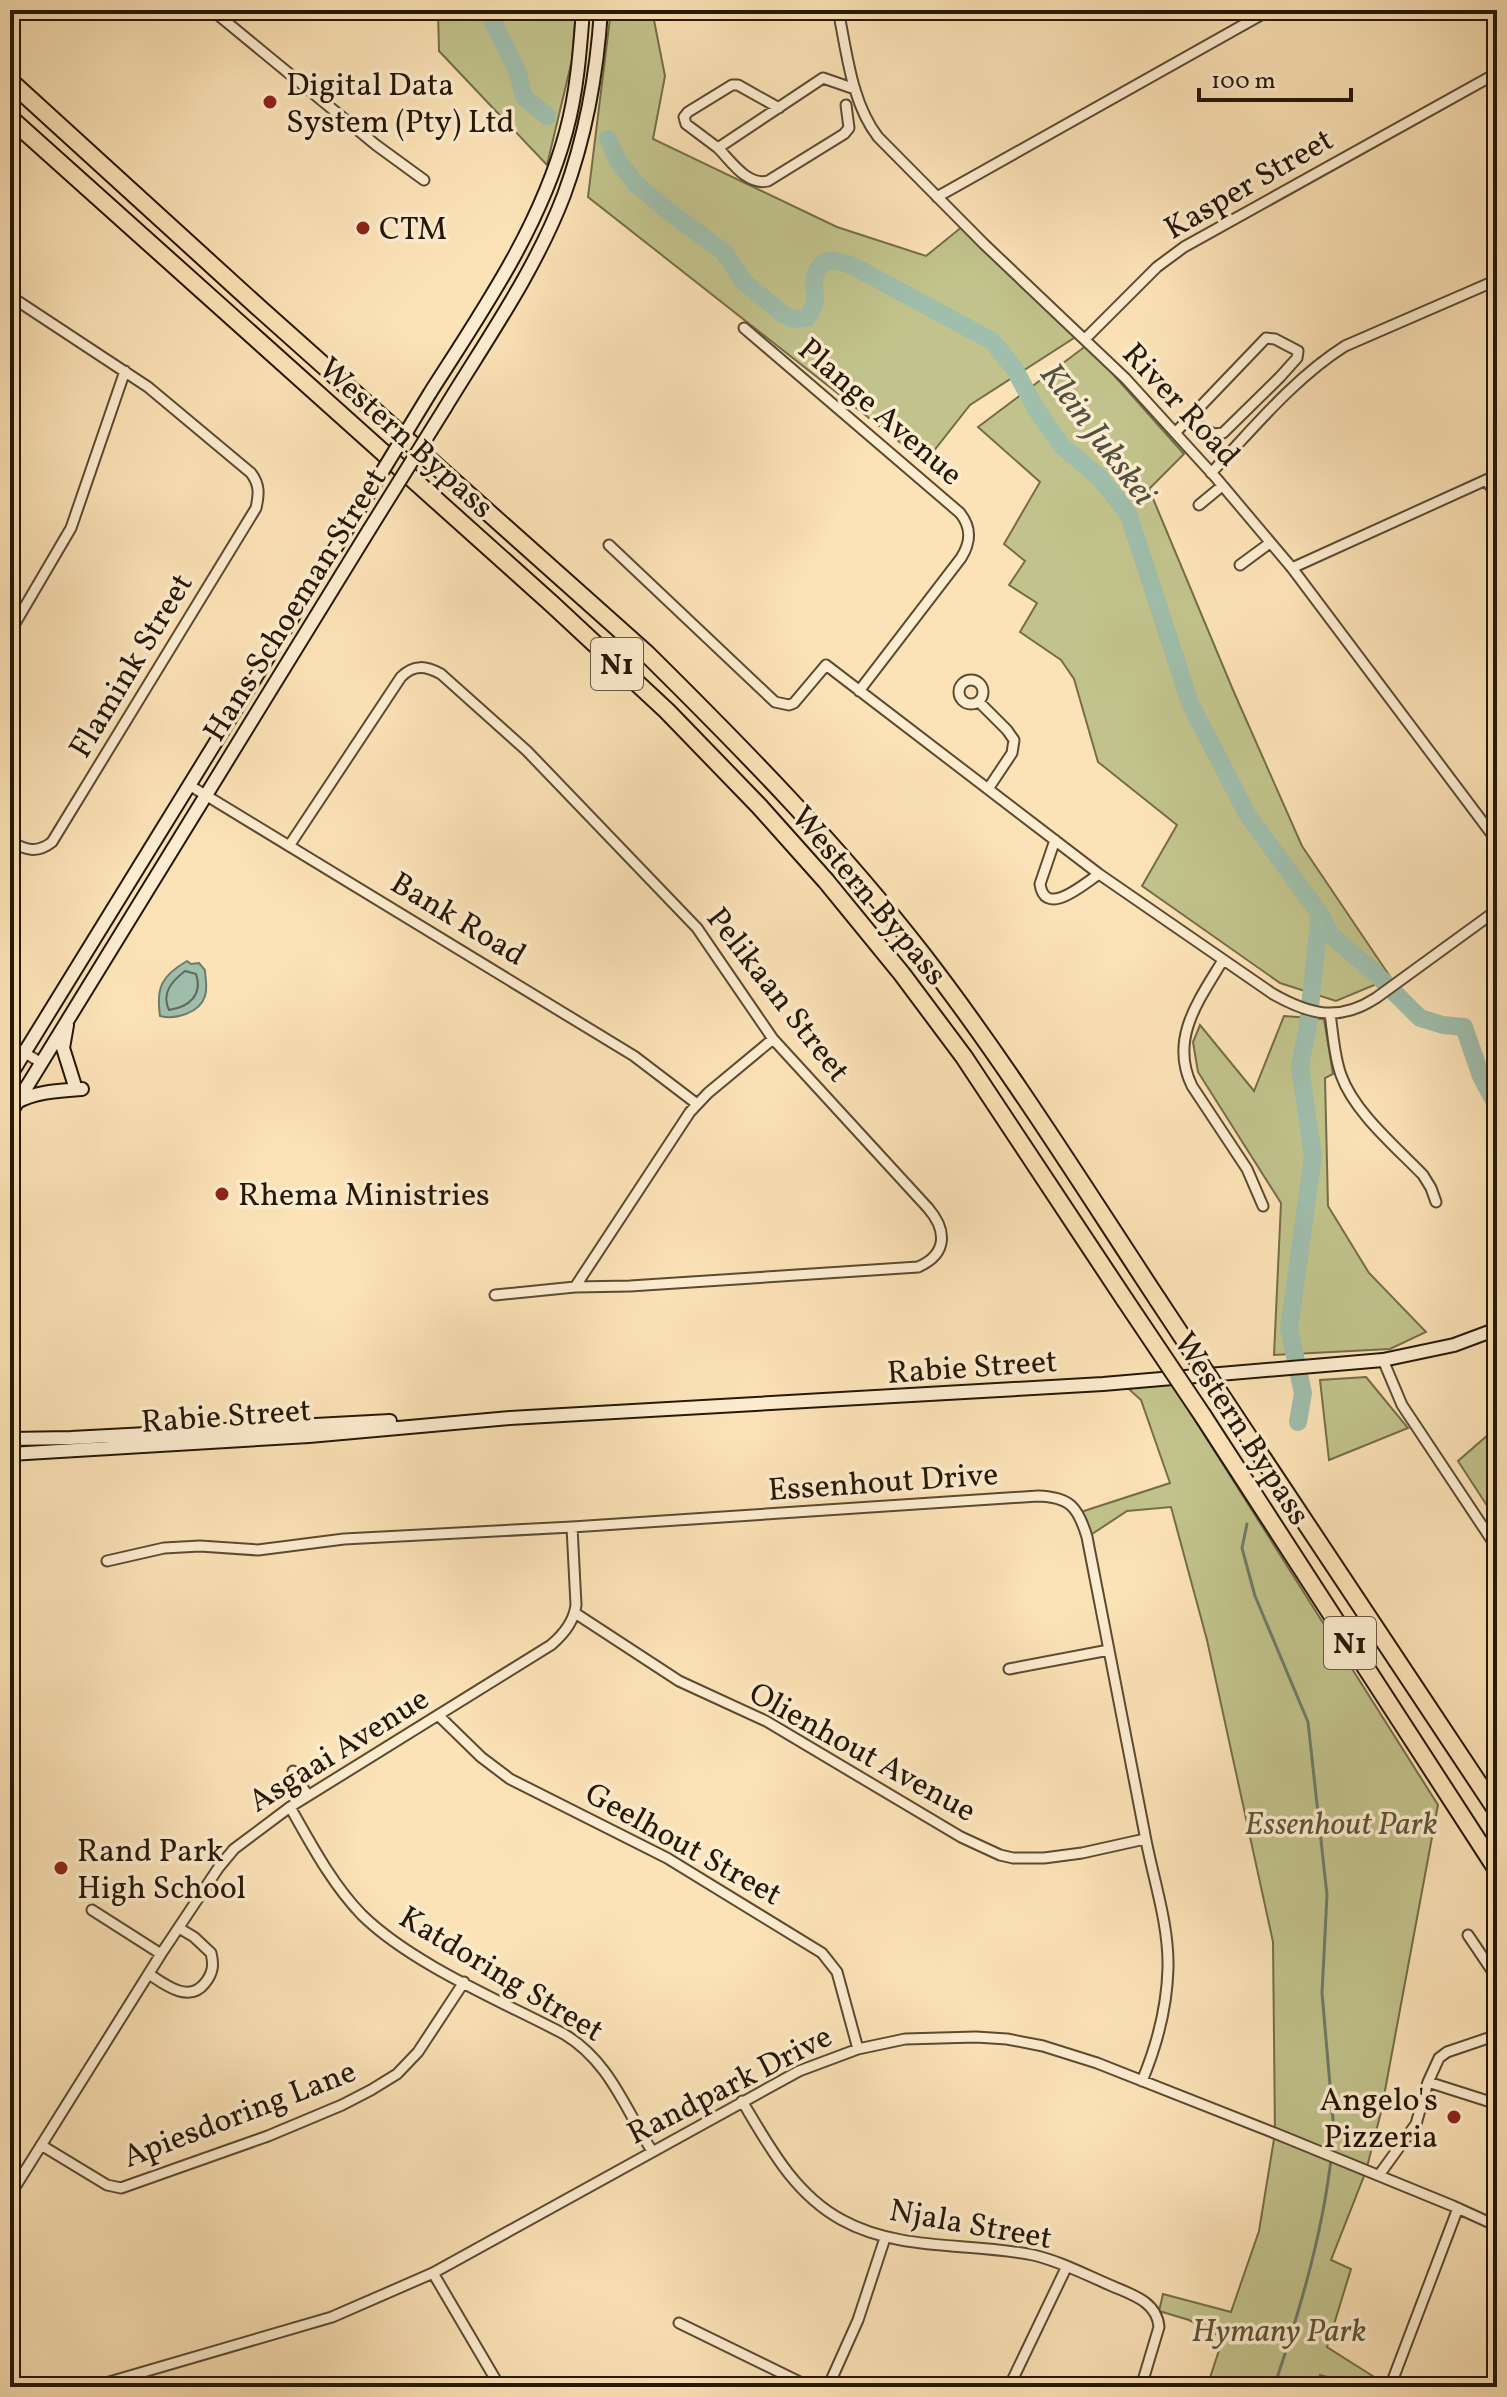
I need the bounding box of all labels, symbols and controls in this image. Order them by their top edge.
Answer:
scale bar [1199,52,1351,102]
place label: Digital Data System (Pty) Ltd [286,65,515,146]
text: 100 m [1211,65,1276,99]
marker: Digital Data System (Pty) Ltd [261,93,279,111]
street label: Kasper Street [1157,119,1342,252]
place label: CTM [379,209,447,253]
marker: CTM [354,219,372,237]
street label: Plange Avenue [787,329,971,497]
street label: River Road [1111,334,1249,478]
street label: Western Bypass [308,349,502,530]
water label: Klein Jukskei [1027,354,1166,517]
street label: Hans Schoeman Street [194,460,399,751]
street label: Flamink Street [60,566,205,767]
road number: N1 [591,638,643,690]
street label: Western Bypass [779,798,956,996]
street label: Bank Road [381,863,534,978]
street label: Pelikaan Street [694,899,859,1093]
place label: Rhema Ministries [238,1175,490,1219]
marker: Rhema Ministries [213,1185,231,1203]
street label: Western Bypass [1161,1324,1319,1535]
street label: Rabie Street [886,1341,1059,1397]
street label: Rabie Street [140,1390,313,1446]
street label: Essenhout Drive [767,1454,1000,1514]
road number: N1 [1324,1617,1376,1669]
street label: Olienhout Avenue [740,1673,983,1834]
street label: Asgaai Avenue [241,1679,438,1825]
street label: Geelhout Street [576,1773,789,1918]
park label: Essenhout Park [1245,1804,1438,1848]
place label: Rand Park High School [77,1831,246,1912]
marker: Rand Park High School [52,1859,70,1877]
street label: Katdoring Street [390,1897,611,2054]
street label: Randpark Drive [620,2016,840,2157]
street label: Apiesdoring Lane [117,2051,363,2180]
place label: Angelo's Pizzeria [1320,2080,1438,2161]
marker: Angelo's Pizzeria [1445,2108,1463,2126]
street label: Njala Street [886,2190,1055,2262]
park label: Hymany Park [1192,2311,1367,2355]

